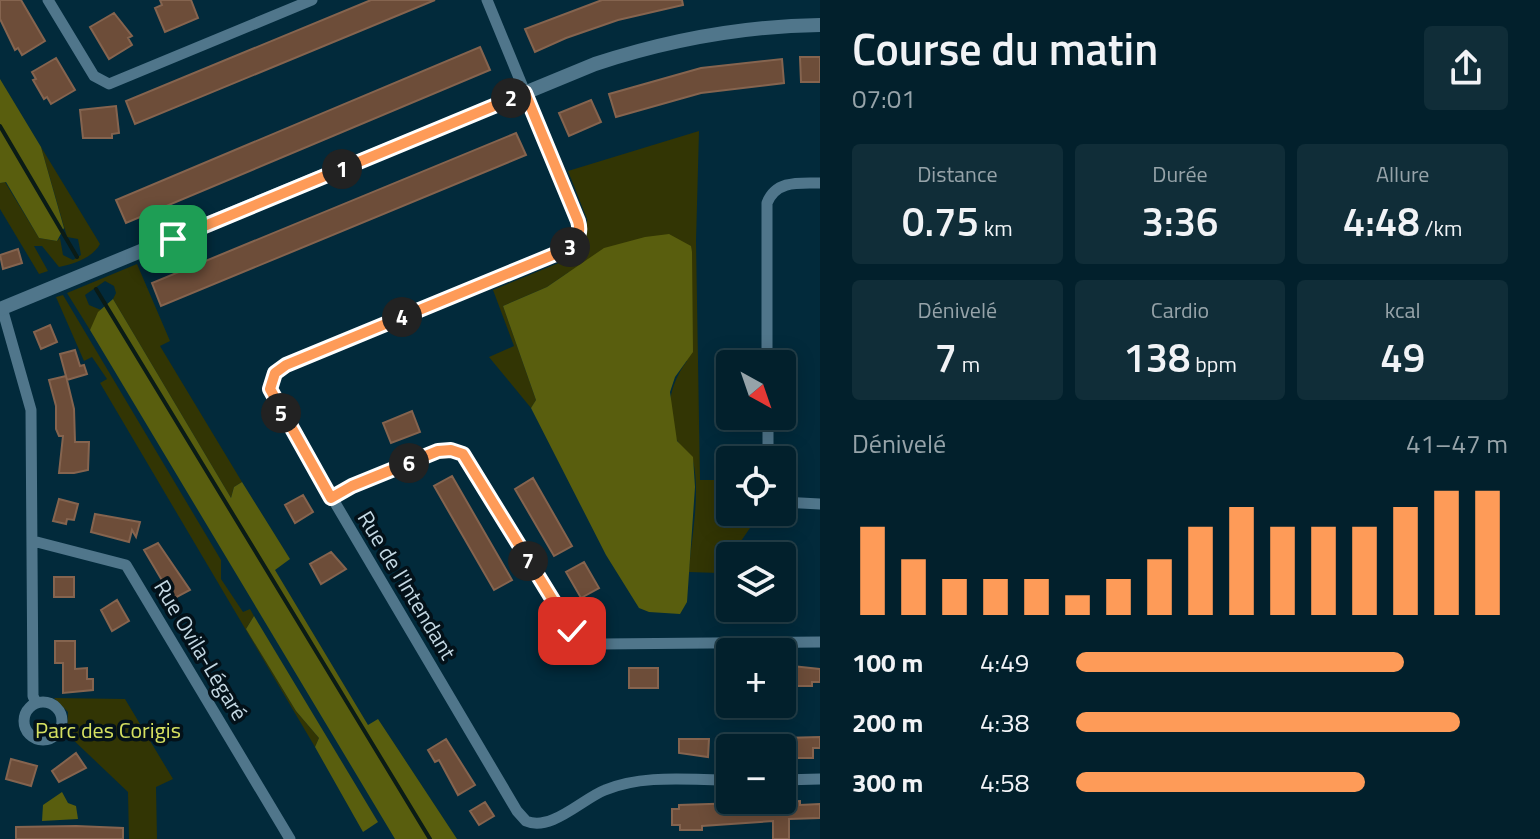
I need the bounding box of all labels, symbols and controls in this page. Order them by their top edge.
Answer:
text: Course du matin [852,15,1158,82]
button: share [1424,26,1508,110]
pin: 2 [491,78,531,118]
text: 07:01 [852,79,916,118]
text: 2 [505,81,517,115]
pin: 1 [322,149,362,189]
text: 1 [336,152,348,186]
text: Distance [917,157,998,191]
text: Durée [1152,157,1208,191]
text: Allure [1376,157,1429,191]
text: 0.75 [902,191,979,252]
text: 3:36 [1142,191,1218,252]
text: 4:48 [1343,191,1420,252]
pin [139,205,207,273]
text: km [979,211,1013,245]
text: /km [1420,211,1462,245]
icon: arrive [151,217,195,261]
pin: 3 [550,227,590,267]
text: 3 [564,230,576,264]
text: Dénivelé [918,293,997,327]
text: Cardio [1151,293,1209,327]
text: kcal [1385,293,1421,327]
pin: 4 [382,297,422,337]
text: 4 [396,300,408,334]
text: 7 [935,327,957,388]
text: 138 [1123,327,1190,388]
text: 49 [1380,327,1425,388]
text: m [957,347,980,381]
text: bpm [1190,347,1237,381]
north arrow [716,350,796,430]
map controls [716,350,796,814]
pin: 5 [261,393,301,433]
text: 5 [275,396,287,430]
text: Dénivelé [852,424,946,463]
text: 41–47 m [1406,424,1508,463]
pin: 6 [389,443,429,483]
text: 6 [403,446,415,480]
button: locate [716,446,796,526]
street label: Rue de l'Intendant [349,504,465,666]
pin: 7 [508,541,548,581]
button: layers [716,542,796,622]
text: 7 [522,544,534,578]
street label: Rue Ovila-Légaré [145,573,257,727]
pin [538,597,606,665]
icon: check [550,609,594,653]
button: + [716,638,796,718]
text: 100 m [852,643,923,682]
text: 4:49 [980,643,1029,682]
text: 200 m [852,703,923,742]
text: 4:38 [980,703,1029,742]
park label: Parc des Corigis [35,713,181,747]
button: − [716,734,796,814]
text: 300 m [852,763,923,802]
text: 4:58 [980,763,1029,802]

